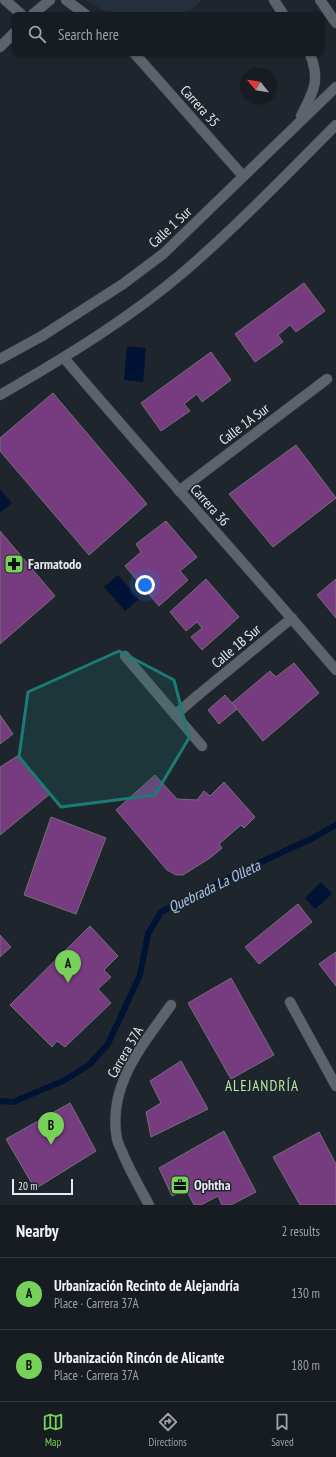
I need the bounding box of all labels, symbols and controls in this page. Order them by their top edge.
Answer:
search box [12,12,324,56]
icon: search [26,23,48,45]
text: Search here [58,25,119,44]
north arrow [240,68,276,104]
street label: Carrera 35 [176,81,224,131]
street label: Calle 1 Sur [145,202,195,251]
street label: Calle 1A Sur [215,399,273,449]
street label: Carrera 36 [186,480,234,530]
pharmacy icon: Farmatodo [3,553,25,575]
place label: Farmatodo [28,555,82,573]
your location [135,575,155,595]
street label: Calle 1B Sur [208,620,264,672]
water label: Quebrada La Olleta [165,855,264,916]
pin: A [55,950,81,983]
street label: Carrera 37A [103,1023,147,1081]
district label: ALEJANDRÍA [225,1076,299,1095]
pin: B [38,1112,64,1145]
office icon: Ophtha [169,1174,191,1196]
place label: Ophtha [194,1176,231,1194]
scale bar [12,1177,73,1196]
text: 20 m [18,1179,37,1193]
text: Nearby [16,1220,59,1242]
text: 2 results [281,1223,320,1240]
text: Urbanización Recinto de Alejandría [54,1276,239,1295]
text: A [26,1285,32,1302]
text: 130 m [291,1285,320,1302]
text: Place · Carrera 37A [54,1295,139,1312]
text: Urbanización Rincón de Alicante [54,1348,224,1367]
text: B [26,1357,32,1374]
text: 180 m [291,1357,320,1374]
text: Place · Carrera 37A [54,1367,139,1384]
tab: Map [42,1411,64,1449]
tab: Directions [149,1411,187,1449]
tab: Saved [271,1411,294,1449]

